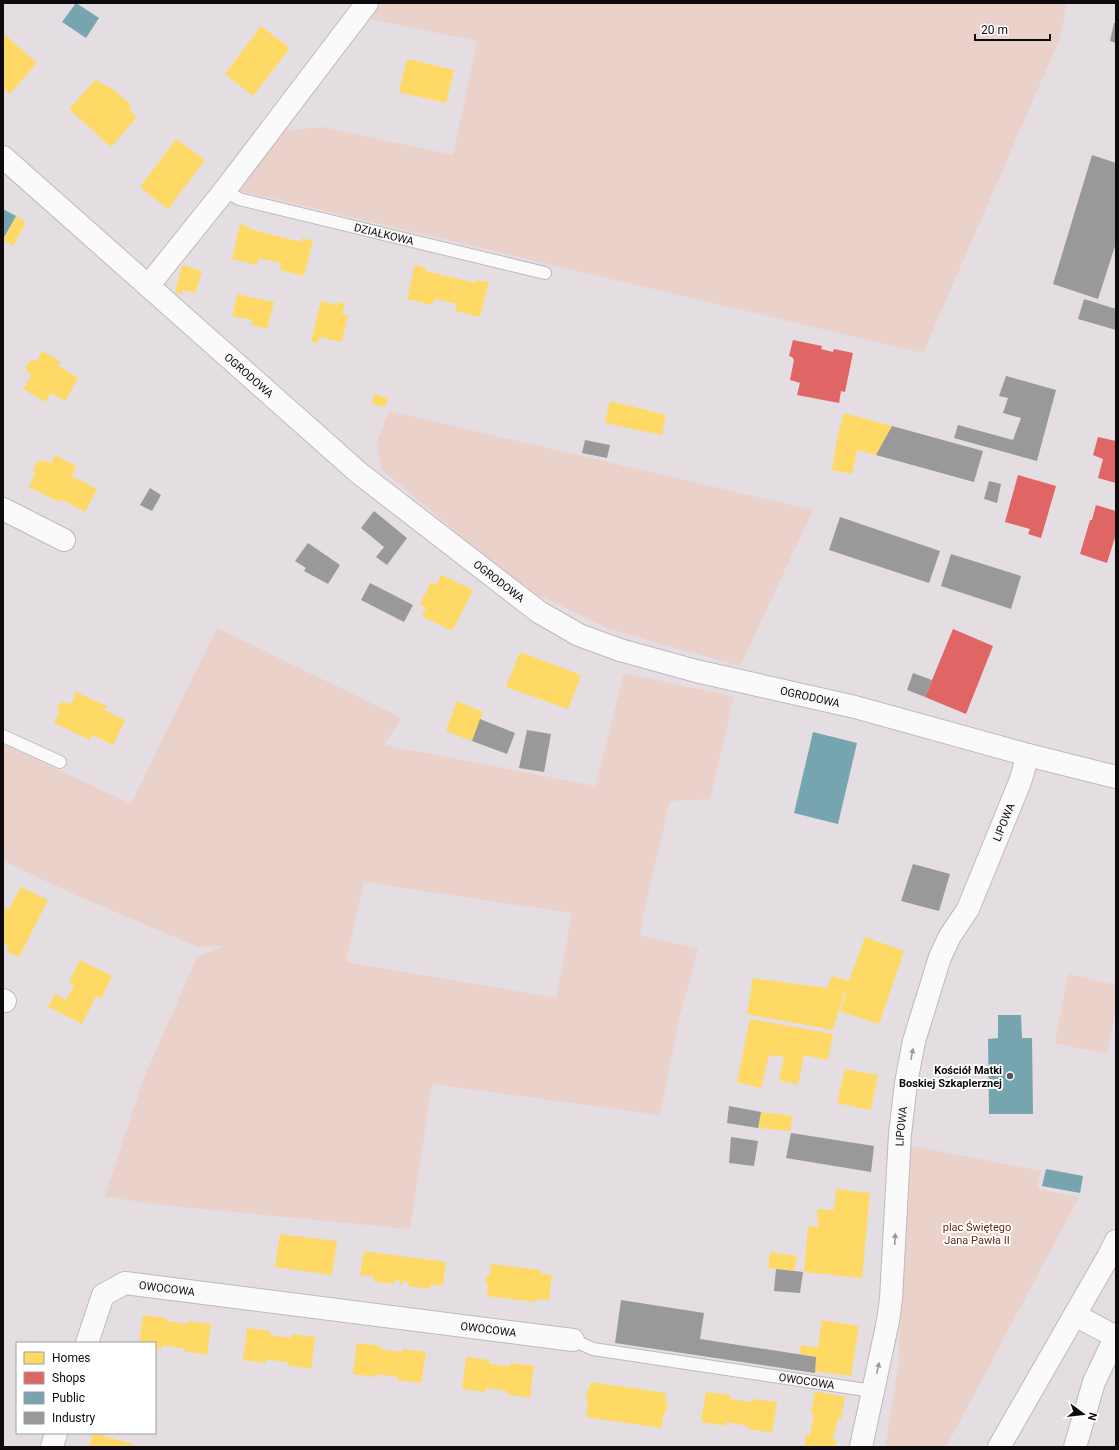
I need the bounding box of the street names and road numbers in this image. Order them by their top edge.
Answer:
street label: DZIAŁKOWA [353,221,416,248]
street label: OGRODOWA [222,350,277,401]
street label: OGRODOWA [471,557,528,605]
street label: OGRODOWA [779,684,842,710]
street label: LIPOWA [990,800,1018,843]
street label: LIPOWA [893,1105,910,1147]
street label: OWOCOWA [138,1278,197,1298]
street label: OWOCOWA [460,1319,518,1339]
street label: OWOCOWA [778,1370,836,1392]

